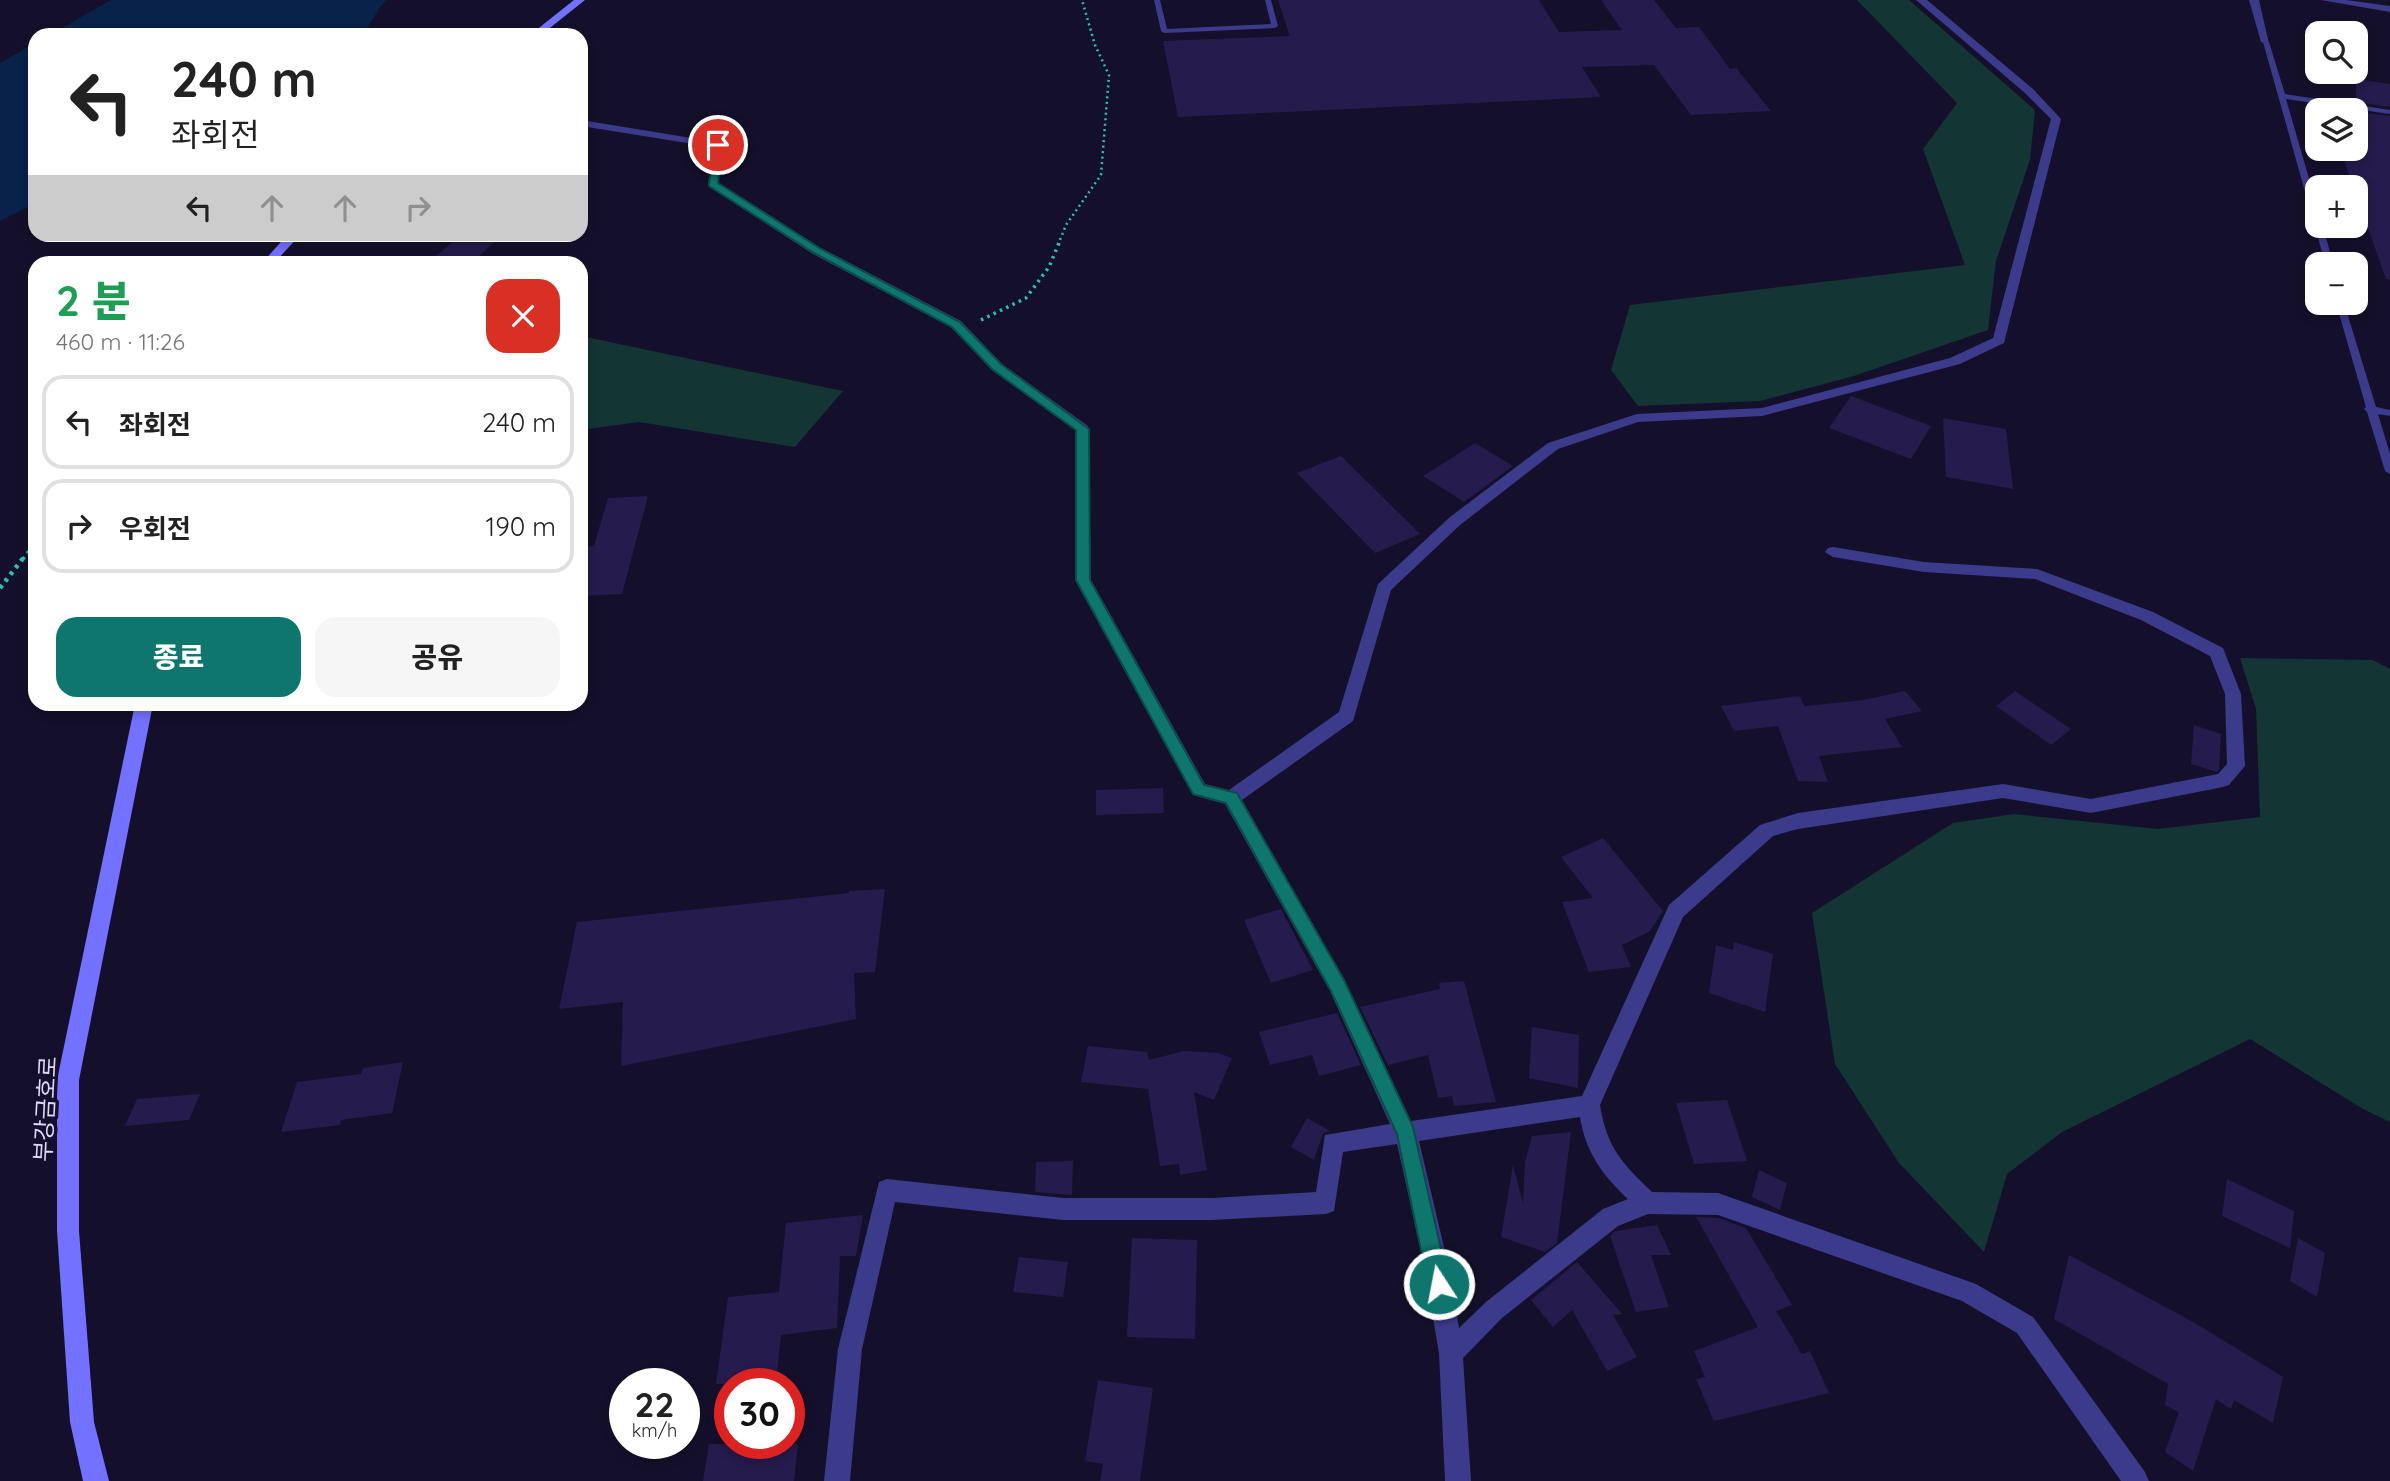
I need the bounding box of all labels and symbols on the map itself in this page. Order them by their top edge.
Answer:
pin [688,115,748,175]
street label: 부강금호로 [28,1055,62,1163]
position arrow [1402,1247,1476,1321]
speed limit sign: 30 [714,1368,805,1459]

